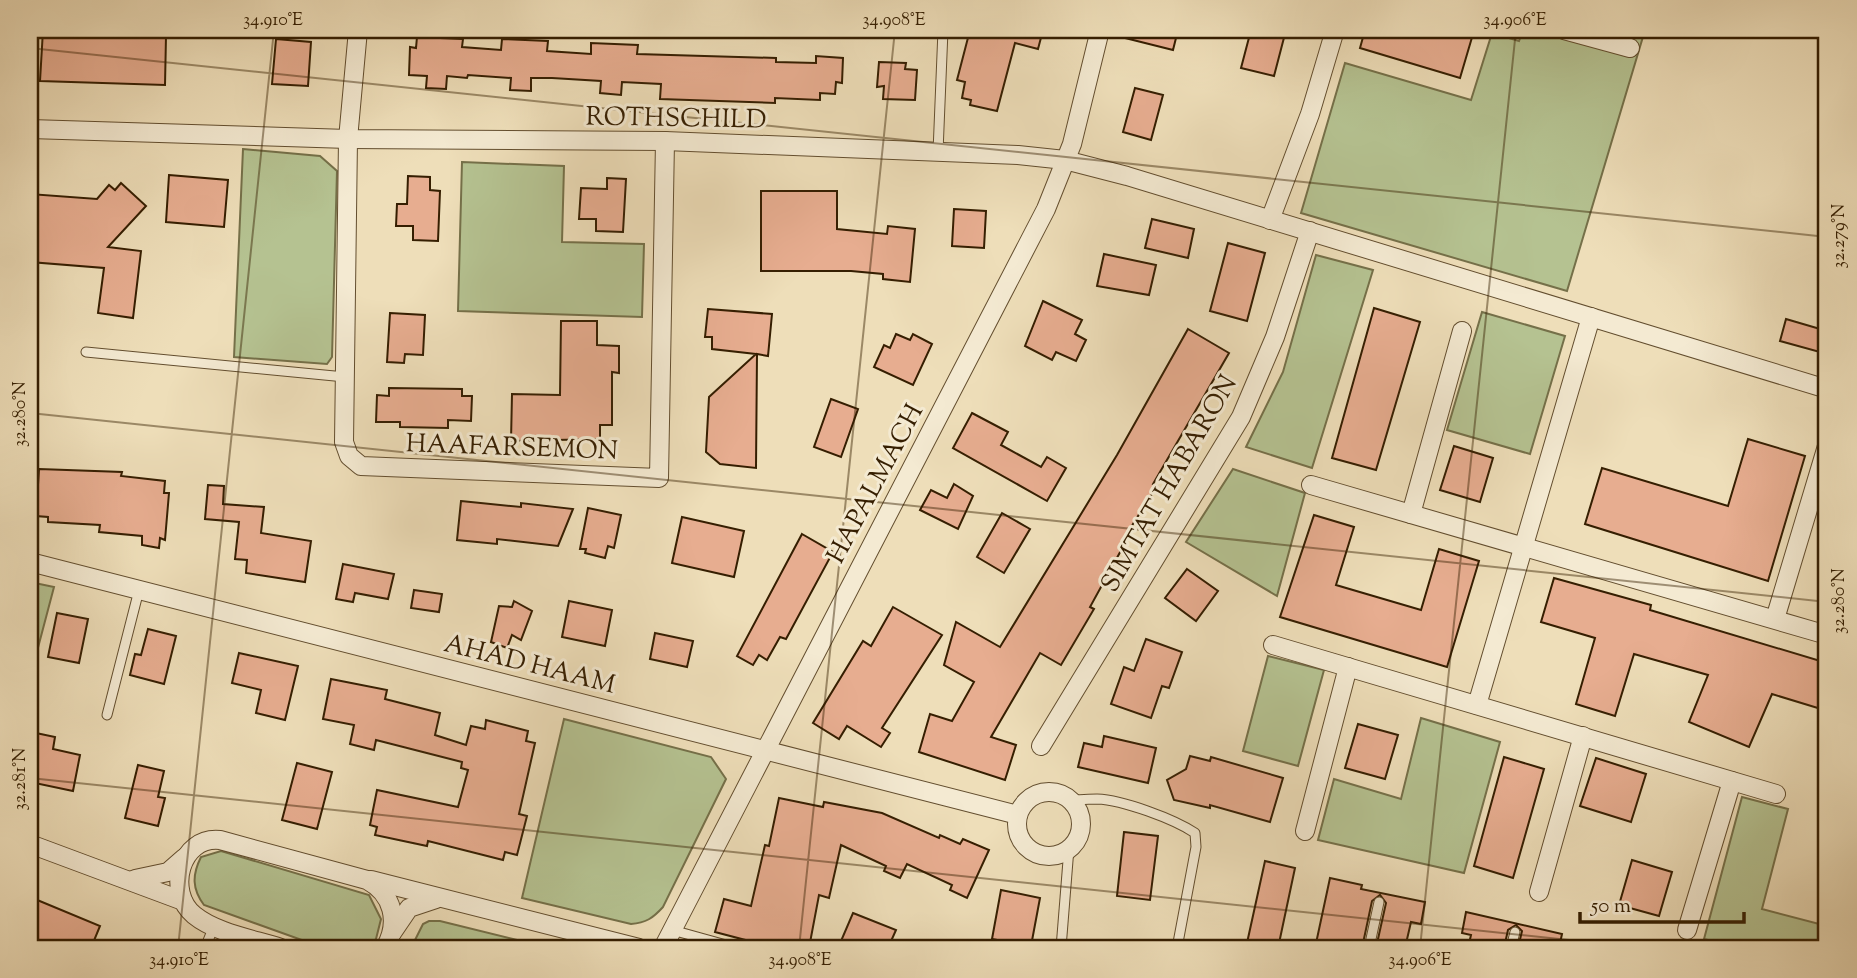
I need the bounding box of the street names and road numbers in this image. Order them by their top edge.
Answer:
street label: ROTHSCHILD [585,99,767,140]
street label: SIMTAT HABARON [1093,369,1248,600]
street label: HAPALMACH [819,397,934,571]
street label: HAAFARSEMON [405,426,619,471]
street label: AHAD HAAM [440,626,619,705]

